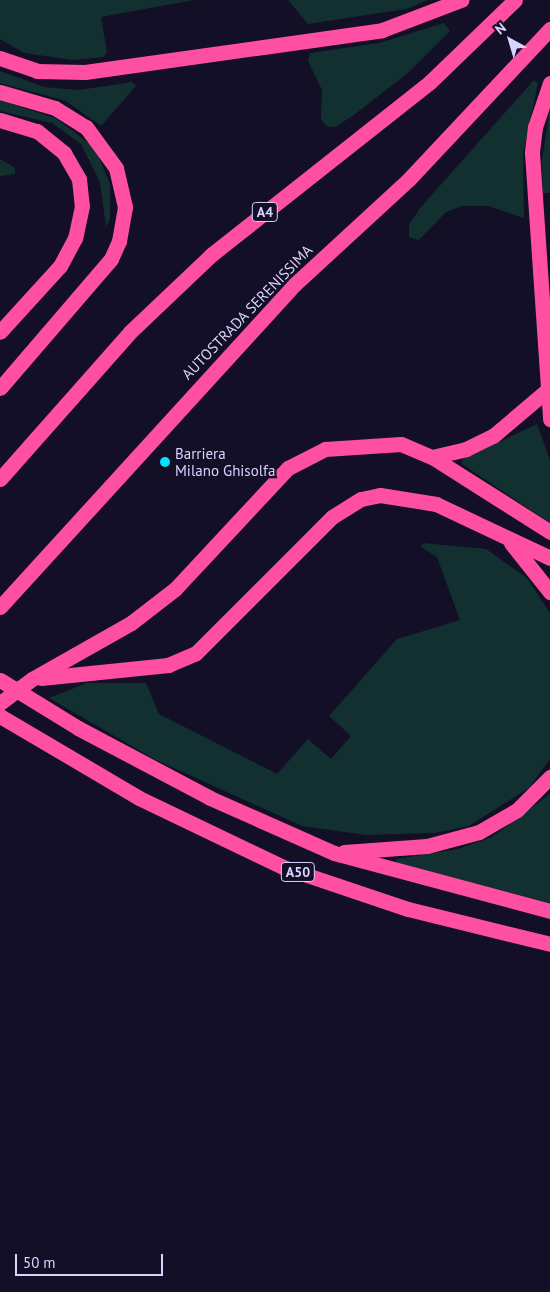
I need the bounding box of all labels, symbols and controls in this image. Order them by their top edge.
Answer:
north arrow [485,15,535,65]
text: N [491,18,510,38]
road number: A4 [251,200,279,223]
street label: AUTOSTRADA SERENISSIMA [178,241,316,383]
place label: Barriera Milano Ghisolfa [175,444,275,479]
marker: Barriera Milano Ghisolfa [159,456,171,468]
road number: A50 [280,860,316,884]
scale bar [18,1244,165,1276]
text: 50 m [23,1253,56,1272]

